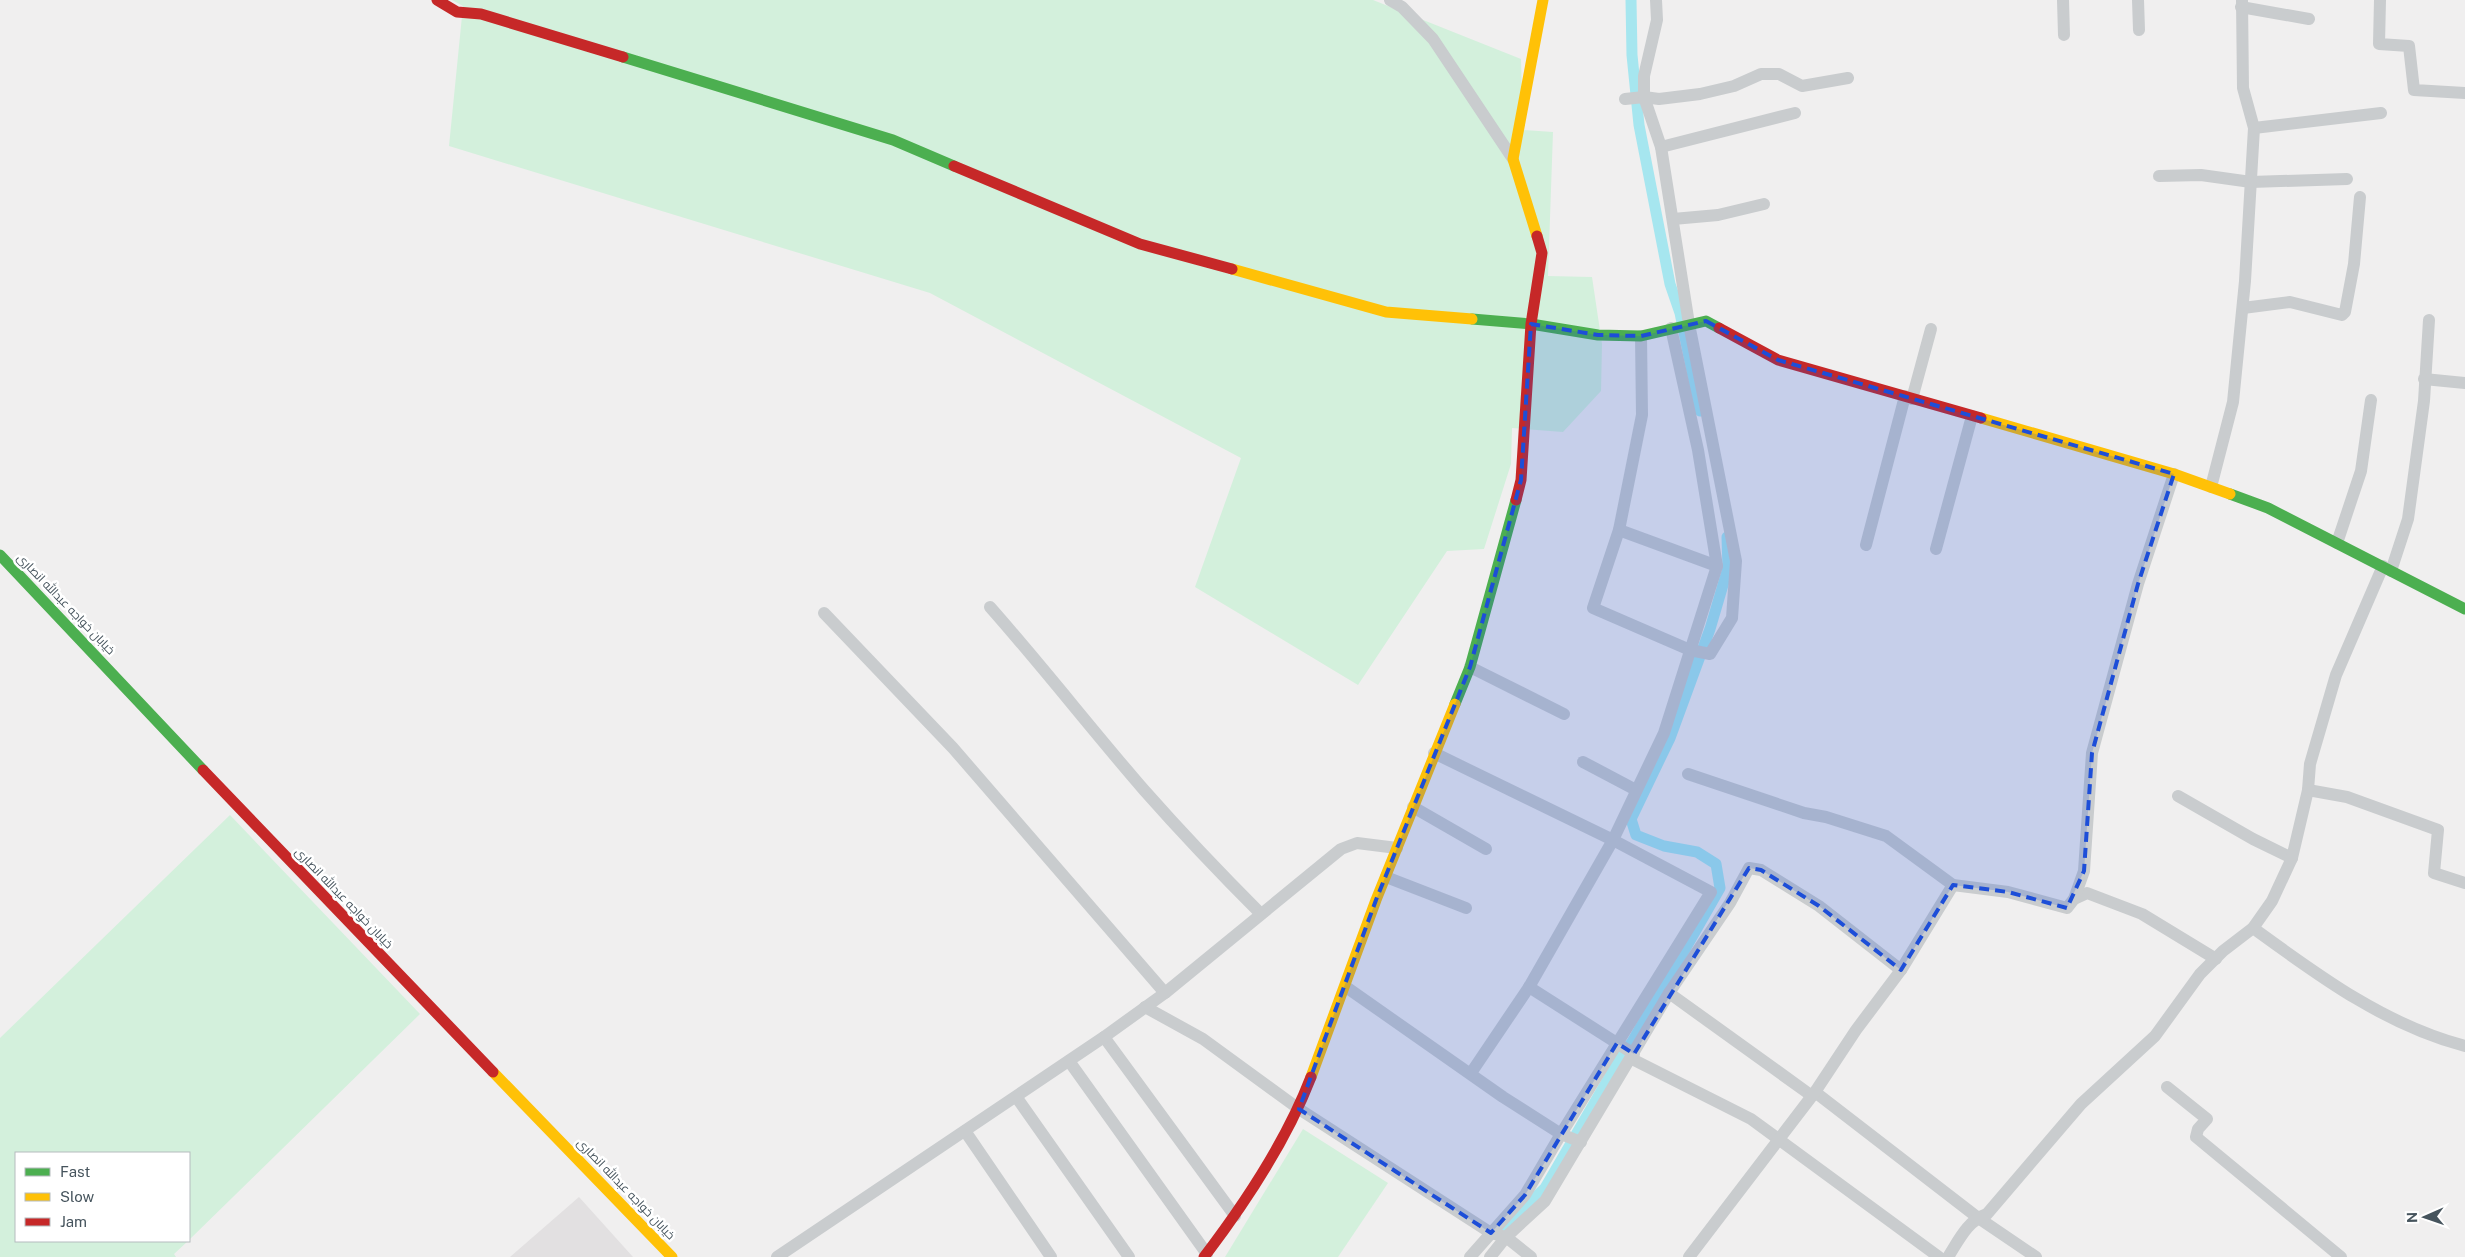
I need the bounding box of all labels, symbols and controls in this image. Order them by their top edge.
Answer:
street label: خیابان خواجه عبدالله انصاری [14,550,119,657]
street label: خیابان خواجه عبدالله انصاری [292,844,397,951]
street label: خیابان خواجه عبدالله انصاری [574,1135,679,1242]
legend [15,1152,190,1242]
text: Fast [60,1163,90,1180]
text: Slow [60,1188,95,1205]
north arrow [2400,1192,2450,1242]
text: N [2404,1212,2420,1223]
text: Jam [60,1213,87,1230]

